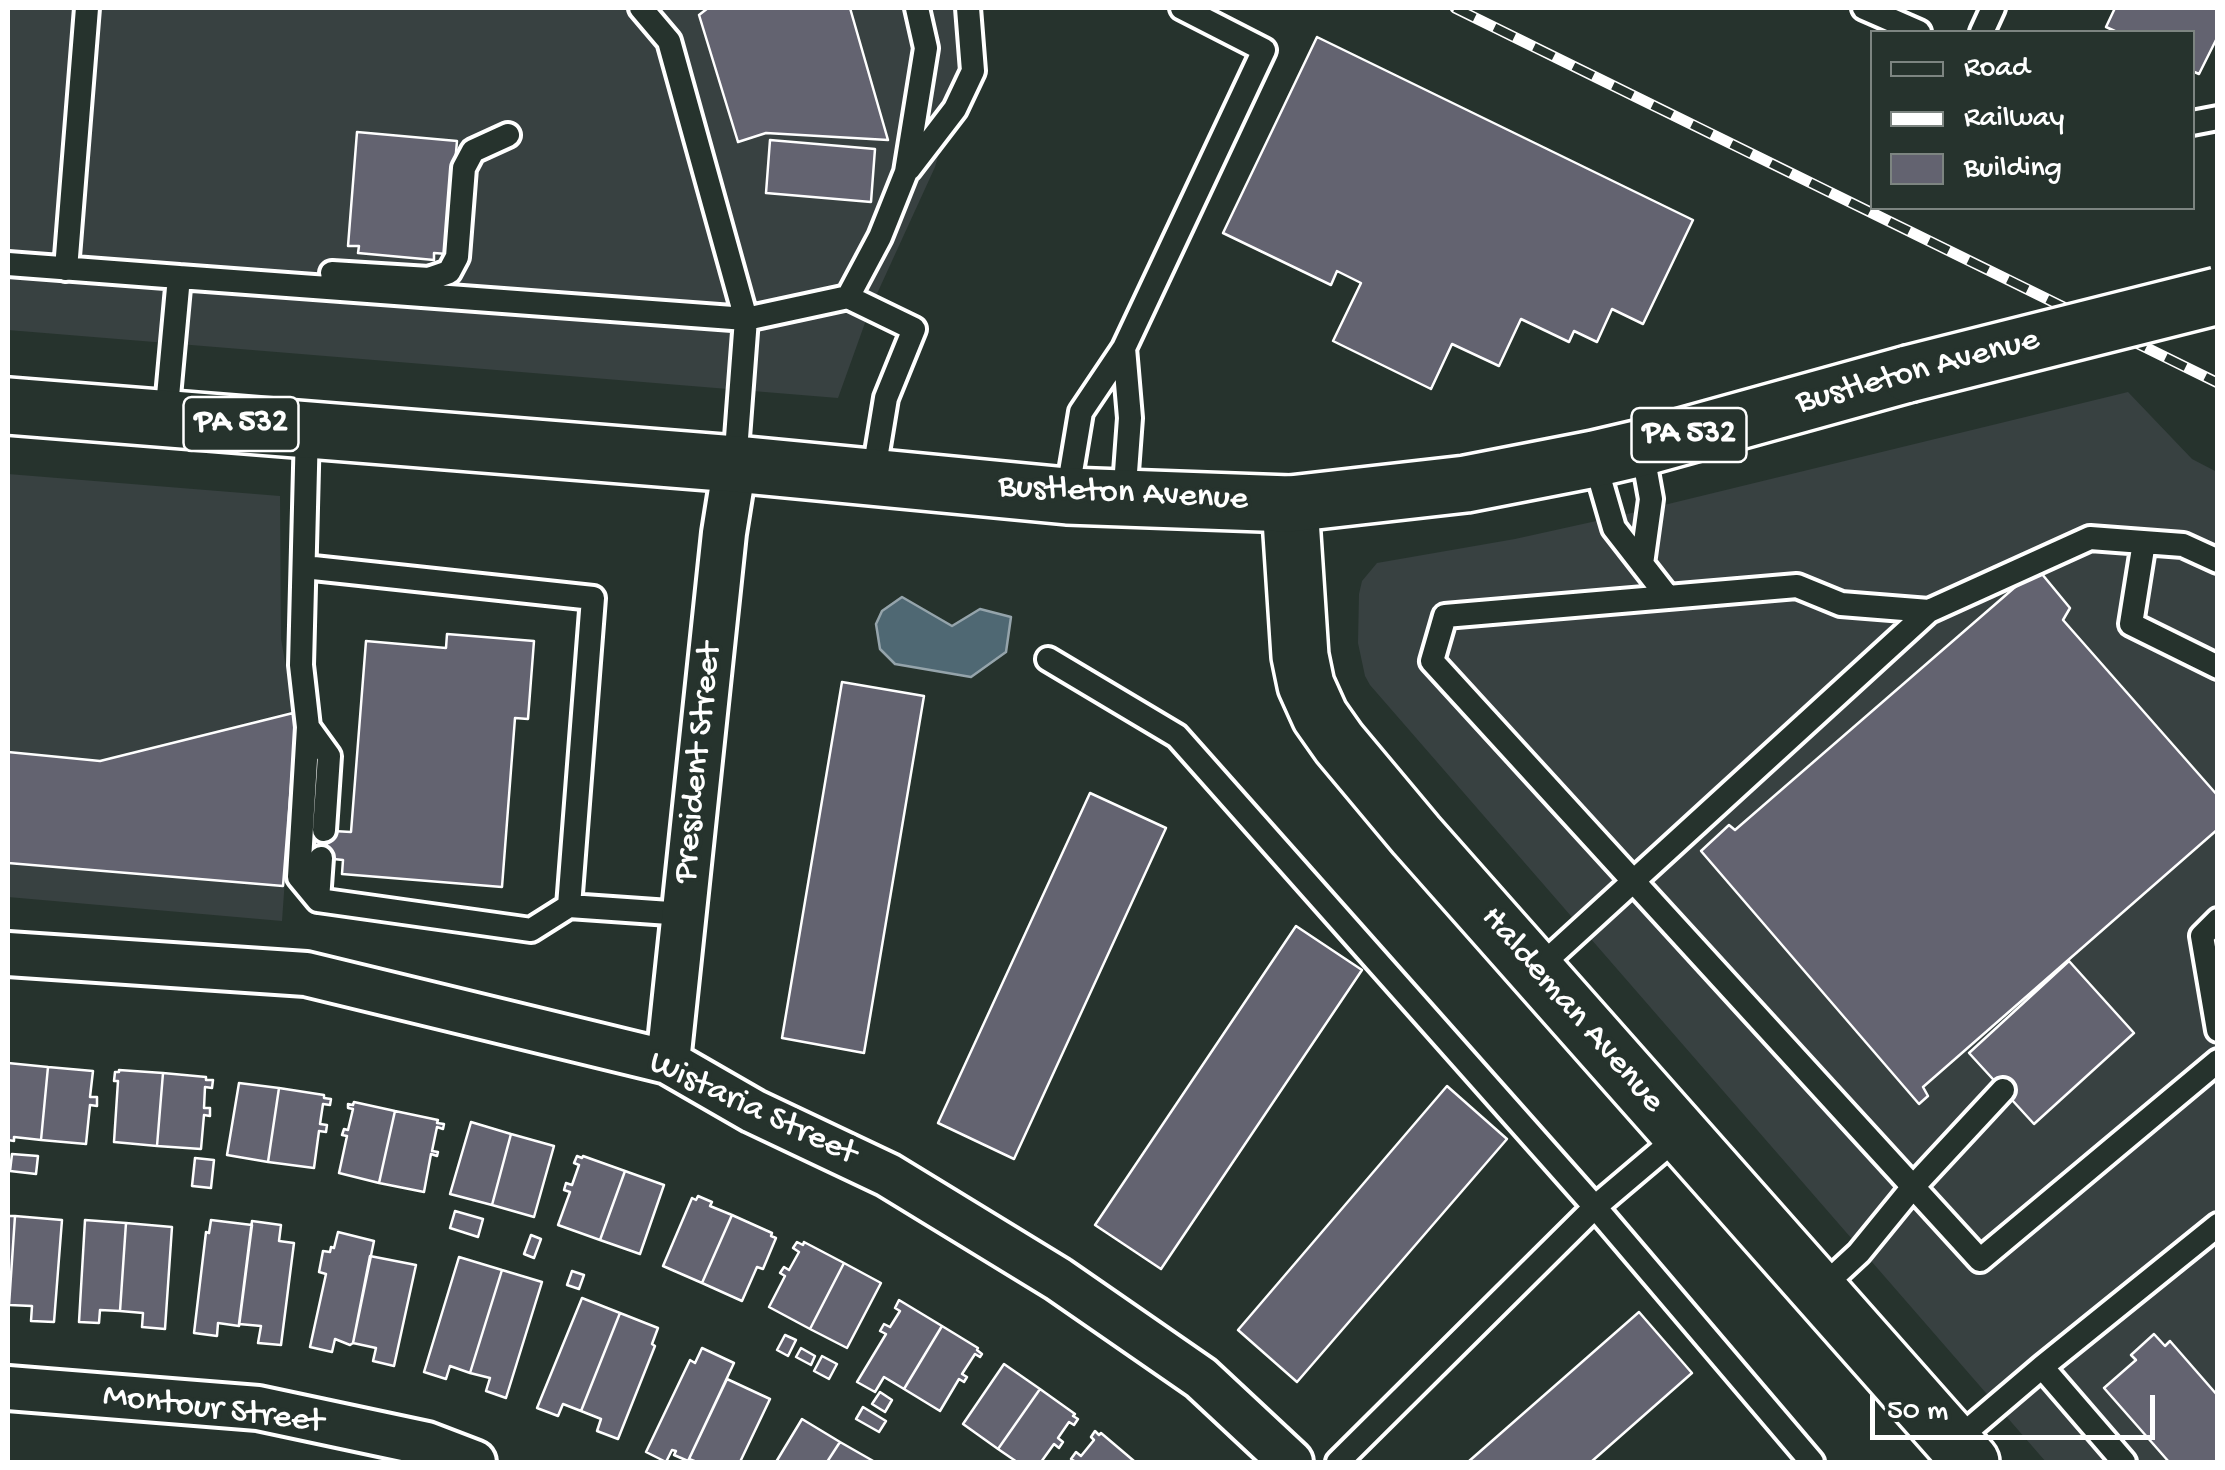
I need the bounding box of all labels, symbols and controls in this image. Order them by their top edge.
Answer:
legend [1870,30,2195,210]
text: Road [1964,52,2030,87]
text: Railway [1964,102,2064,137]
text: Building [1964,152,2062,187]
street label: Bustleton Avenue [1792,320,2044,426]
road number: PA 532 [184,397,298,451]
road number: PA 532 [1632,408,1746,462]
street label: Bustleton Avenue [997,467,1249,523]
street label: President Street [667,641,733,885]
street label: Haldeman Avenue [1470,899,1672,1123]
street label: Wistaria Street [641,1043,863,1177]
scale bar [1875,1375,2160,1437]
street label: Montour Street [100,1377,326,1445]
text: 50 m [1887,1395,1948,1430]

